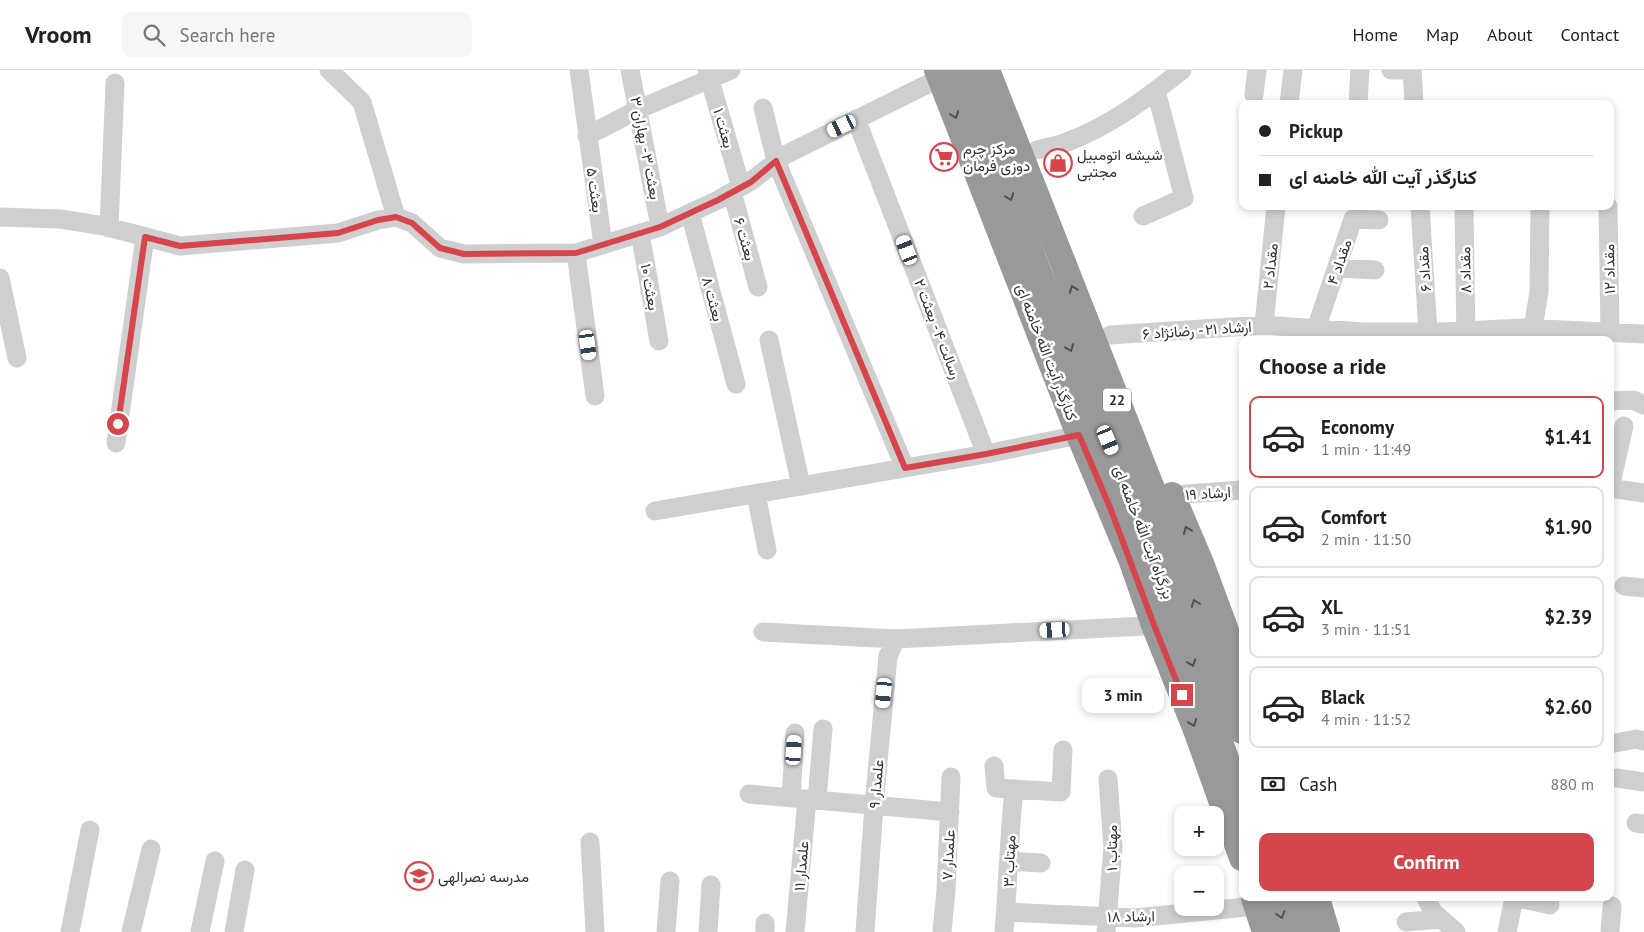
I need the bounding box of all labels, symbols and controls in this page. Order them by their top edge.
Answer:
search box [122,12,472,57]
text: Vroom [25,19,92,50]
icon: search [140,21,168,49]
text: Search here [180,23,275,47]
text: Home [1352,23,1398,46]
text: Map [1426,23,1459,46]
text: About [1487,23,1533,46]
text: Contact [1561,23,1619,46]
street label: بعثت ۳ - بهاران ۳ [627,95,665,201]
street label: بعثت ۱ [709,106,739,150]
one-way arrow [949,110,959,119]
car [825,113,858,139]
text: Pickup [1289,119,1343,143]
place label: مرکز چرم دوزی فرمان [963,139,1030,176]
supermarket icon: مرکز چرم دوزی فرمان [929,142,959,172]
place label: شیشه اتومبیل مجتبی [1077,145,1163,182]
shop icon: شیشه اتومبیل مجتبی [1043,148,1073,178]
text: کنارگذر آیت الله خامنه ای [1289,165,1477,189]
street label: بعثت ۵ [582,166,608,214]
one-way arrow [1004,192,1014,201]
street label: بعثت ۶ [730,215,760,263]
car [894,233,919,267]
street label: مقداد ۴ [1322,237,1356,287]
street label: مقداد ۲ [1258,242,1282,290]
street label: مقداد ۱۲ [1599,244,1619,294]
street label: مقداد ۶ [1413,246,1435,292]
street label: مقداد ۸ [1455,246,1475,294]
street label: بعثت ۱۰ [637,262,663,312]
street label: بعثت ۸ [698,275,728,323]
street label: رسالت ۴ - بعثت ۲ [910,276,966,382]
street label: کنارگذر آیت الله خامنه ای [1011,281,1082,424]
one-way arrow [1069,285,1079,294]
street label: ارشاد ۲۱ - رضانژاد ۶ [1142,317,1252,343]
car [578,329,597,361]
one-way arrow [1063,343,1074,352]
text: Choose a ride [1259,352,1386,380]
road number: 22 [1103,388,1131,412]
route start [107,413,129,435]
icon: car [1261,415,1306,460]
text: Economy [1321,415,1394,439]
car [1095,423,1120,457]
text: $1.41 [1544,425,1592,449]
text: 1 min · 11:49 [1321,439,1411,459]
street label: بزرگراه آیت الله خامنه ای [1109,463,1178,602]
street label: ارشاد ۱۹ [1184,482,1232,504]
icon: car [1261,505,1306,550]
text: Comfort [1321,505,1387,529]
text: $1.90 [1544,515,1592,539]
one-way arrow [1183,526,1193,535]
text: 2 min · 11:50 [1321,529,1411,549]
icon: car [1261,595,1306,640]
text: XL [1321,595,1343,619]
one-way arrow [1191,600,1201,608]
text: $2.39 [1544,605,1592,629]
text: 3 min · 11:51 [1321,619,1411,639]
car [1039,622,1070,638]
one-way arrow [1186,658,1196,666]
car [875,677,892,709]
callout: 3 min [1082,678,1164,712]
route end [1171,684,1193,706]
text: 3 min [1103,685,1143,705]
icon: car [1261,685,1306,730]
text: Black [1321,685,1365,709]
text: $2.60 [1544,695,1592,719]
text: 4 min · 11:52 [1321,709,1411,729]
one-way arrow [1188,718,1198,726]
car [785,735,802,765]
street label: علمدار ۹ [864,759,888,809]
icon: cash [1259,770,1287,798]
text: Cash [1299,772,1337,796]
text: 880 m [1551,774,1594,794]
map controls [1174,806,1224,916]
button: + [1174,806,1224,856]
street label: مهتاب ۱ [1102,825,1121,871]
street label: علمدار ۷ [937,829,959,881]
button: Confirm [1259,833,1594,891]
street label: مهتاب ۳ [999,835,1019,887]
street label: علمدار ۱۱ [789,840,813,892]
school or university icon: مدرسه نصرالهی [404,861,434,891]
button: − [1174,866,1224,916]
place label: مدرسه نصرالهی [438,867,529,887]
street label: ارشاد ۱۸ [1107,906,1155,926]
one-way arrow [1275,910,1285,918]

